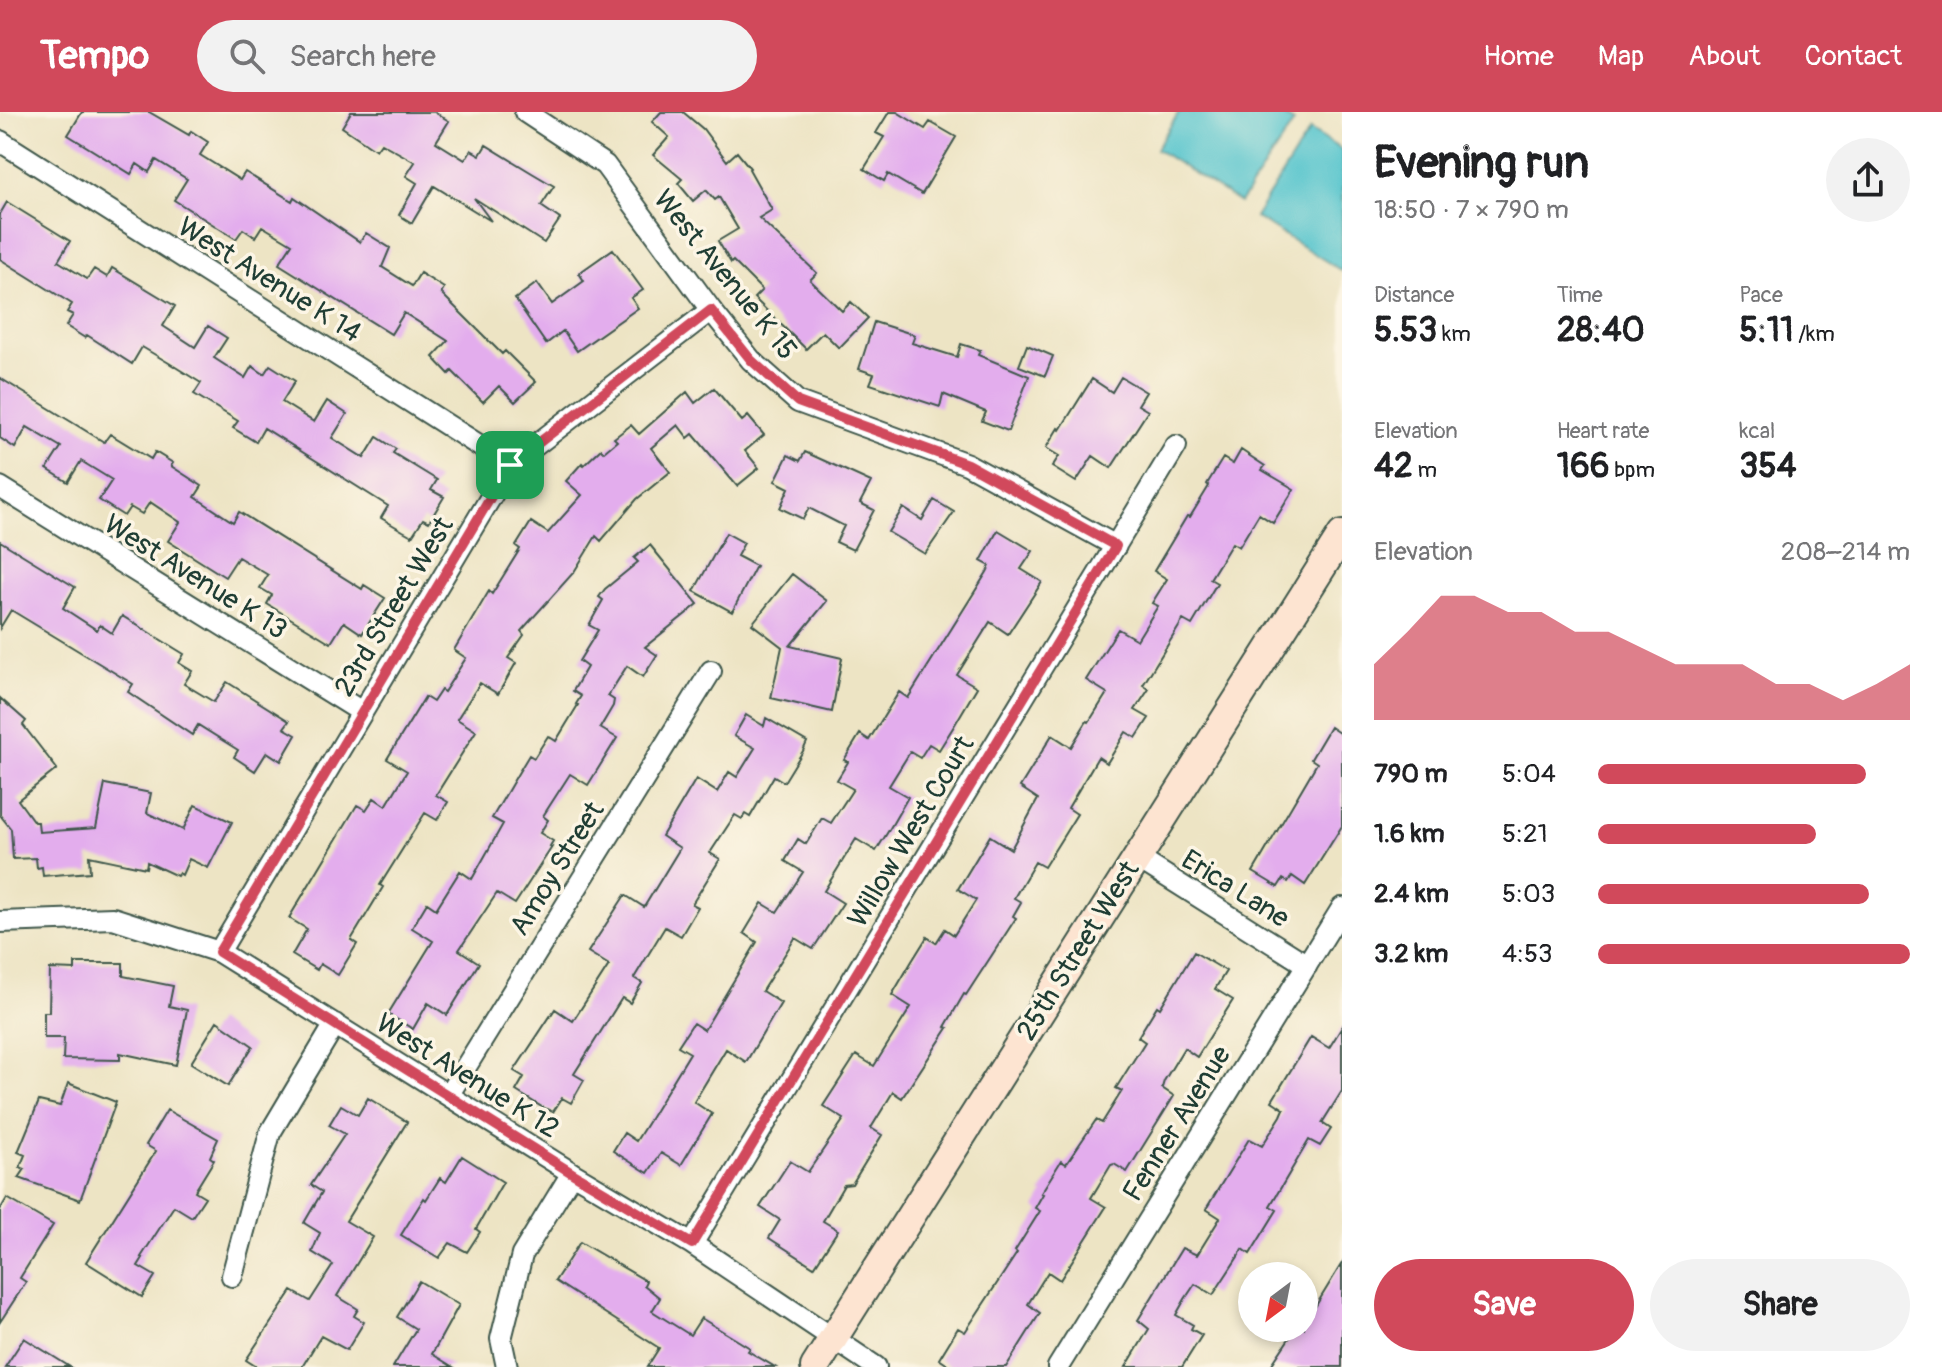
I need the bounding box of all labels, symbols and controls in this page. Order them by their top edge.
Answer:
search box [197,20,757,92]
text: Tempo [40,32,149,80]
icon: search [225,34,269,78]
text: Search here [289,38,436,75]
text: Home [1483,39,1554,74]
text: Map [1598,39,1644,74]
text: About [1688,39,1761,74]
text: Contact [1805,39,1902,74]
text: Evening run [1374,136,1589,191]
button: share [1826,138,1910,222]
street label: West Avenue K 15 [646,183,804,367]
text: 18:50 · 7 × 790 m [1374,194,1569,226]
street label: West Avenue K 14 [171,210,367,351]
text: Distance [1374,281,1454,309]
text: Time [1557,281,1603,309]
text: Pace [1739,281,1783,309]
text: 5.53 [1374,309,1437,352]
text: 28:40 [1557,309,1645,352]
text: 5:11 [1739,309,1793,352]
text: km [1437,320,1471,348]
text: /km [1793,320,1835,348]
text: Elevation [1374,417,1458,445]
text: Heart rate [1557,417,1649,445]
text: kcal [1739,417,1775,445]
pin [476,431,544,499]
icon: arrive [488,443,532,487]
text: 42 [1374,445,1413,488]
text: 166 [1557,445,1610,488]
text: 354 [1739,445,1796,488]
text: m [1413,456,1437,484]
text: bpm [1610,456,1655,484]
street label: West Avenue K 13 [97,507,293,648]
street label: 23rd Street West [327,510,462,703]
text: Elevation [1374,536,1473,568]
text: 208–214 m [1781,536,1910,568]
street label: Willow West Court [840,729,983,934]
text: 790 m [1374,758,1448,790]
text: 5:04 [1502,758,1556,790]
street label: Amoy Street [502,795,613,942]
text: 1.6 km [1374,818,1445,850]
text: 5:21 [1502,818,1548,850]
street label: Erica Lane [1175,843,1296,936]
street label: 25th Street West [1009,854,1148,1047]
text: 2.4 km [1374,878,1449,910]
text: 5:03 [1502,878,1555,910]
text: 3.2 km [1374,938,1448,970]
text: 4:53 [1502,938,1553,970]
street label: West Avenue K 12 [369,1006,565,1147]
street label: Fenner Avenue [1116,1039,1239,1208]
button: Save [1374,1259,1634,1351]
button: Share [1650,1259,1910,1351]
north arrow [1238,1262,1318,1342]
map controls [1238,1262,1318,1342]

